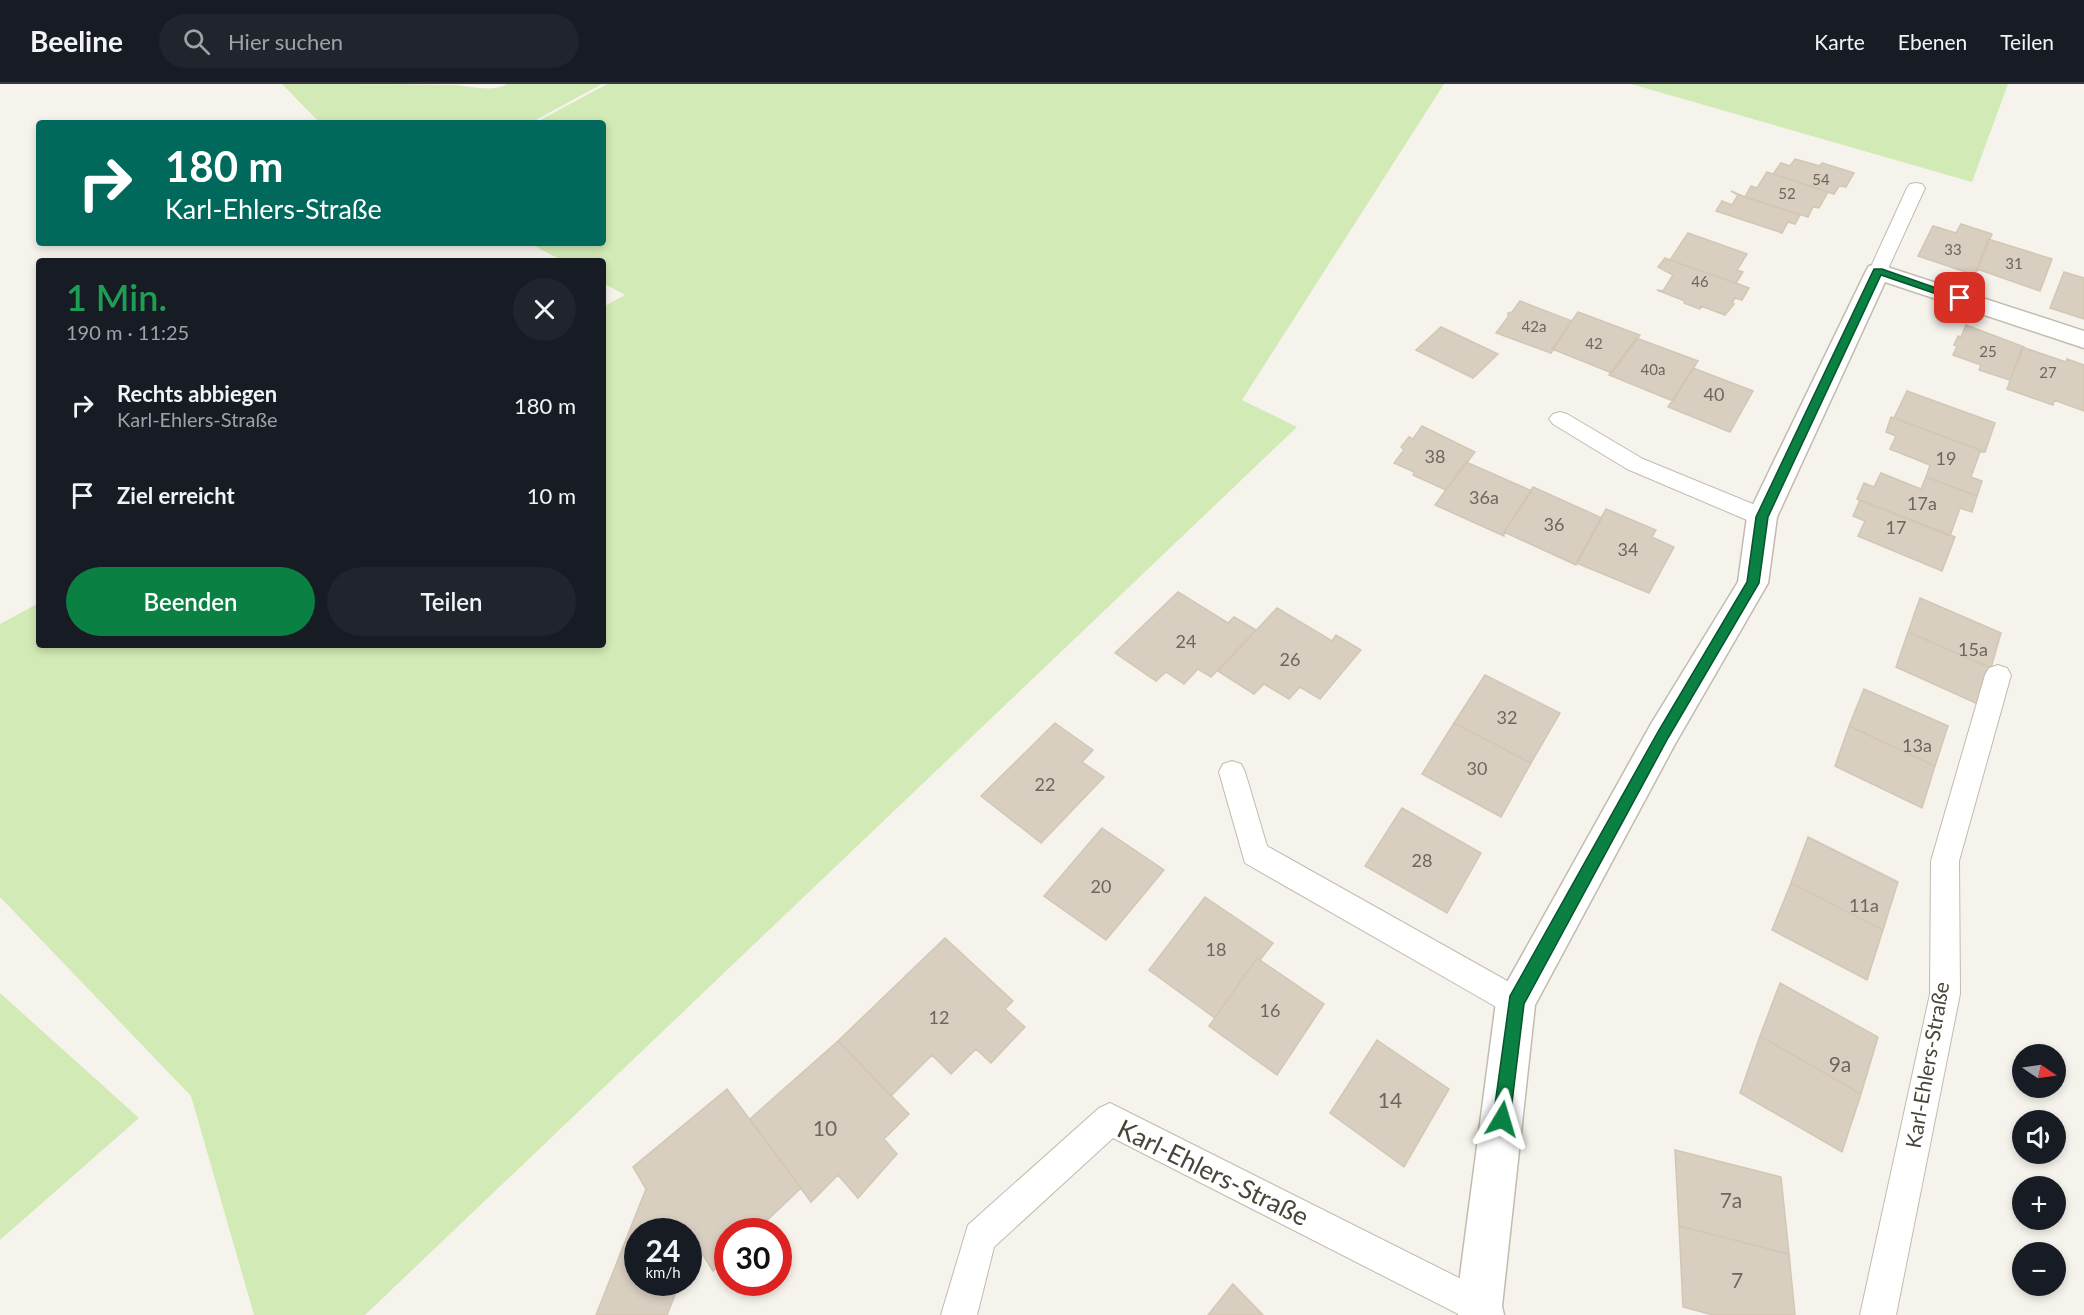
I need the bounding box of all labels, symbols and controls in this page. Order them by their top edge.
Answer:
search box [159,14,579,68]
text: Beeline [30,24,123,58]
icon: search [180,25,213,58]
text: Hier suchen [228,28,343,55]
text: Karte [1814,29,1865,54]
text: Ebenen [1898,29,1967,54]
text: Teilen [2000,29,2054,54]
text: 180 m [165,141,283,191]
icon: right [66,144,144,222]
house number: 54 [1812,170,1830,188]
house number: 52 [1778,184,1796,202]
text: Karl-Ehlers-Straße [165,192,382,225]
house number: 33 [1944,240,1962,258]
house number: 31 [2005,254,2023,272]
house number: 46 [1691,272,1709,290]
pin [1934,272,1985,323]
text: 1 Min. [66,275,167,319]
button: close [513,278,576,341]
icon: arrive [1943,281,1976,314]
house number: 42a [1522,317,1546,335]
text: 190 m · 11:25 [66,320,189,344]
house number: 42 [1585,334,1603,352]
house number: 25 [1979,342,1997,360]
house number: 40a [1641,360,1665,378]
house number: 27 [2039,363,2057,381]
text: Rechts abbiegen [117,380,277,407]
house number: 40 [1704,383,1724,405]
icon: right [66,389,99,422]
text: 180 m [514,392,576,419]
text: Karl-Ehlers-Straße [117,407,278,431]
house number: 38 [1425,445,1445,467]
house number: 19 [1936,447,1956,469]
icon: arrive [66,479,99,512]
text: Ziel erreicht [117,482,235,509]
text: 10 m [527,482,576,509]
house number: 36a [1469,486,1499,508]
house number: 17a [1907,492,1937,514]
house number: 36 [1544,513,1564,535]
house number: 17 [1886,516,1906,538]
house number: 34 [1618,538,1638,560]
button: Beenden [66,567,315,636]
button: Teilen [327,567,576,636]
house number: 24 [1176,630,1196,652]
house number: 15a [1958,638,1988,660]
house number: 26 [1280,648,1300,670]
house number: 32 [1497,706,1517,728]
house number: 13a [1902,734,1932,756]
house number: 30 [1467,757,1487,779]
house number: 22 [1035,773,1055,795]
house number: 28 [1412,849,1432,871]
house number: 20 [1091,875,1111,897]
house number: 11a [1849,894,1879,916]
house number: 18 [1206,938,1226,960]
street label: Karl-Ehlers-Straße [1900,980,1953,1150]
house number: 16 [1260,999,1280,1021]
house number: 12 [929,1006,949,1028]
north arrow [2012,1044,2066,1098]
map controls [2012,1044,2066,1296]
house number: 9a [1829,1051,1851,1076]
house number: 14 [1378,1087,1402,1112]
position arrow [1470,1087,1534,1151]
button: sound [2012,1110,2066,1164]
street label: Karl-Ehlers-Straße [1113,1112,1314,1232]
house number: 10 [813,1115,837,1140]
button: + [2012,1176,2066,1230]
house number: 7a [1720,1187,1742,1212]
speed limit sign: 30 [714,1218,792,1296]
text: 24 [646,1232,680,1268]
button: − [2012,1242,2066,1296]
text: km/h [645,1263,681,1281]
house number: 7 [1731,1267,1743,1292]

